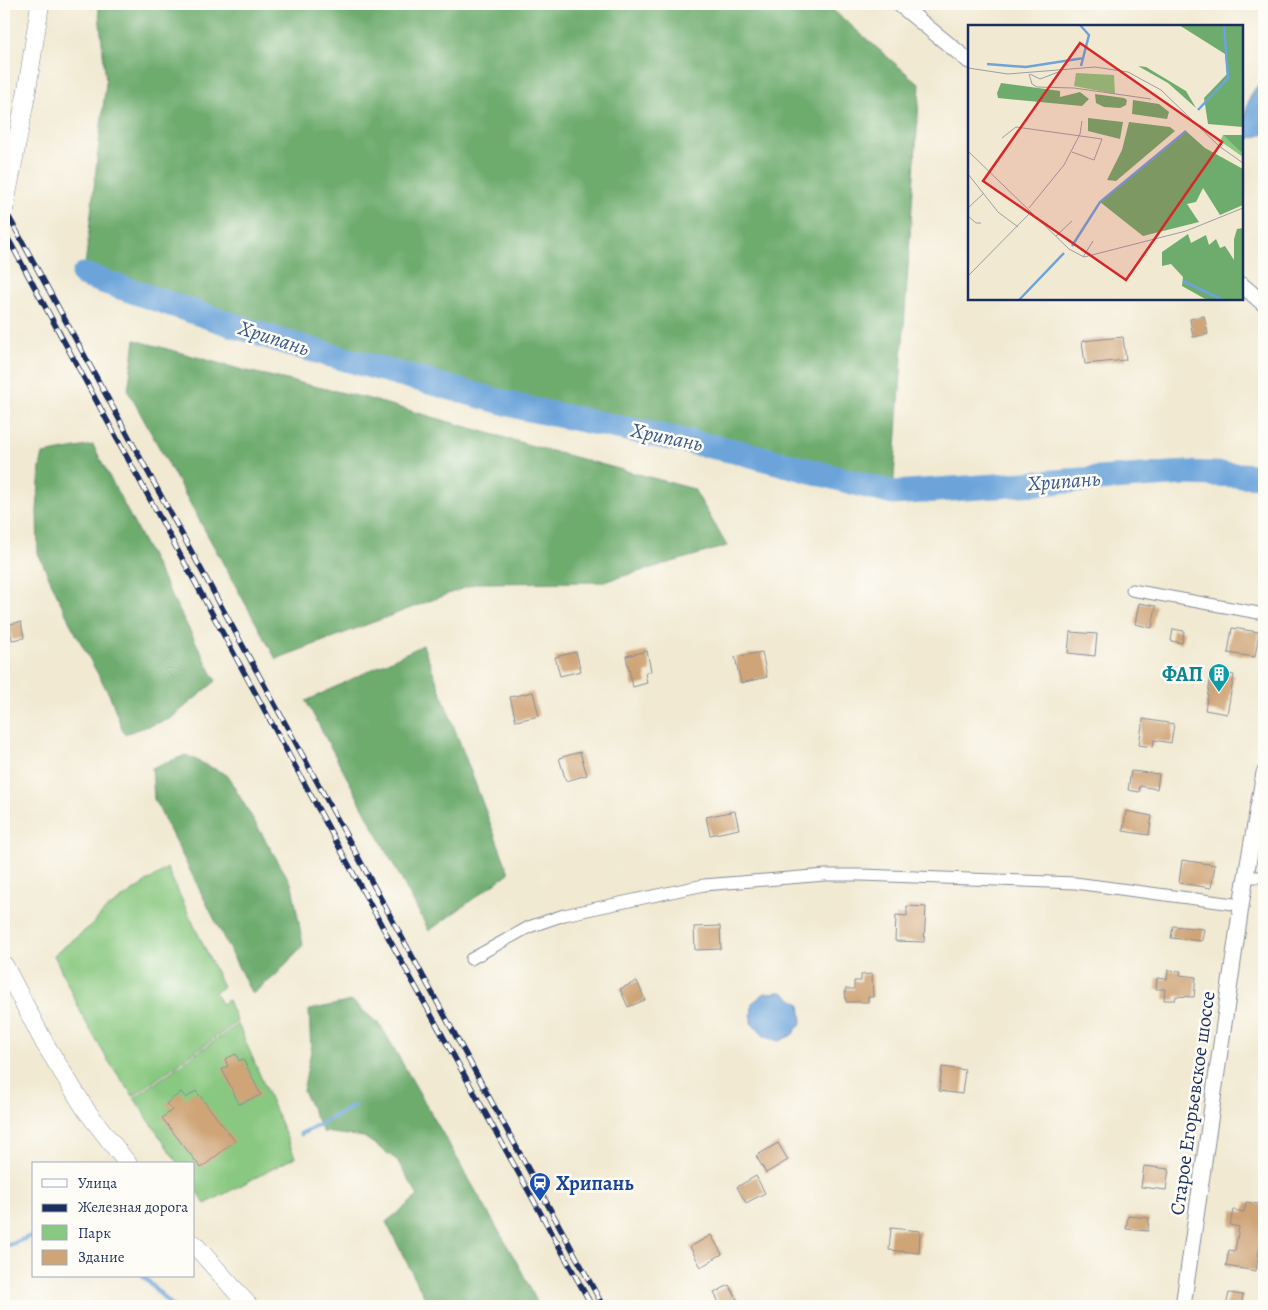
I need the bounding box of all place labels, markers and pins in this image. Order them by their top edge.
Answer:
place label: ФАП [1162,661,1203,688]
building icon: ФАП [1207,662,1231,693]
place label: Хрипань [556,1170,634,1197]
station icon: Хрипань [528,1171,552,1202]

